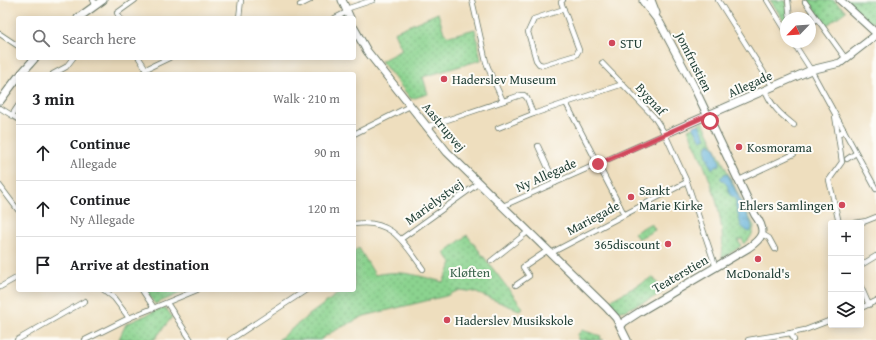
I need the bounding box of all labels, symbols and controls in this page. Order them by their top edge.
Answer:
north arrow [780,12,816,48]
search box [16,16,356,60]
icon: search [30,27,52,49]
street label: Jomfrustien [670,27,717,96]
text: Search here [62,28,136,49]
place label: STU [620,34,643,53]
marker: STU [607,38,617,48]
street label: Allegade [725,66,775,102]
place label: Haderslev Museum [452,70,556,89]
marker: Haderslev Museum [439,74,449,84]
street label: Bygnaf [631,79,672,121]
text: 3 min [32,86,74,111]
text: Walk · 210 m [273,89,340,108]
street label: Aastrupvej [418,98,470,156]
route start [701,112,719,130]
text: Continue [70,133,131,154]
place label: Kosmorama [747,138,813,157]
icon: ahead [32,142,54,164]
marker: Kosmorama [734,142,744,152]
text: 90 m [314,143,340,162]
street label: Ny Allegade [513,153,579,197]
text: Allegade [70,154,117,173]
route end [589,155,607,173]
street label: Marielystvej [401,174,467,230]
place label: Sankt Marie Kirke [639,181,703,215]
text: Continue [70,189,131,210]
marker: Sankt Marie Kirke [626,192,636,202]
street label: Mariegade [563,196,623,240]
place label: Ehlers Samlingen [739,196,835,215]
icon: ahead [32,198,54,220]
text: 120 m [308,199,340,218]
marker: Ehlers Samlingen [837,200,847,210]
text: Ny Allegade [70,210,135,229]
map controls [828,220,864,328]
button: + [828,220,864,256]
place label: 365discount [594,235,660,254]
marker: 365discount [663,239,673,249]
street label: Teaterstien [648,250,712,298]
icon: arrive [32,254,54,276]
text: Arrive at destination [70,254,209,275]
marker: McDonald's [753,254,763,264]
button: − [828,256,864,292]
park label: Kløften [450,263,491,282]
place label: McDonald's [726,264,790,283]
button: layers [828,292,864,328]
place label: Haderslev Musikskole [455,311,573,330]
marker: Haderslev Musikskole [442,315,452,325]

